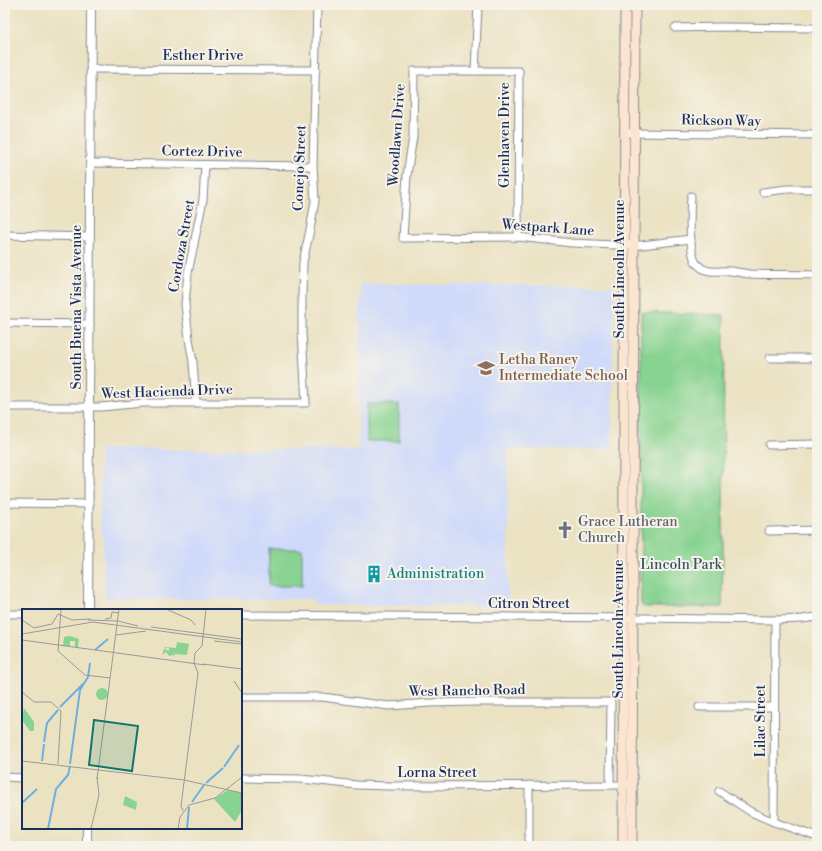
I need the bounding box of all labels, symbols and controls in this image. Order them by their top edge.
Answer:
street label: Esther Drive [162,47,244,65]
street label: Glenhaven Drive [496,82,514,188]
street label: Woodlawn Drive [384,83,410,188]
street label: Rickson Way [681,111,761,131]
street label: Conejo Street [289,125,311,211]
street label: Cortez Drive [161,142,243,162]
street label: Cordoza Street [165,198,199,294]
street label: South Lincoln Avenue [611,200,629,338]
street label: Westpark Lane [500,216,595,240]
street label: South Buena Vista Avenue [68,225,86,389]
place label: Letha Raney Intermediate School [499,351,628,385]
school or university icon: Letha Raney Intermediate School [476,358,496,378]
street label: West Hacienda Drive [100,381,233,403]
place label: Grace Lutheran Church [578,513,678,547]
church icon: Grace Lutheran Church [555,520,575,540]
park label: Lincoln Park [640,556,723,574]
street label: South Lincoln Avenue [610,560,628,698]
building icon: Administration [364,564,384,584]
place label: Administration [386,565,485,583]
street label: Citron Street [488,595,570,613]
inset map [22,609,242,829]
street label: West Rancho Road [407,681,526,701]
street label: Lilac Street [752,684,770,758]
street label: Lorna Street [397,764,477,782]

